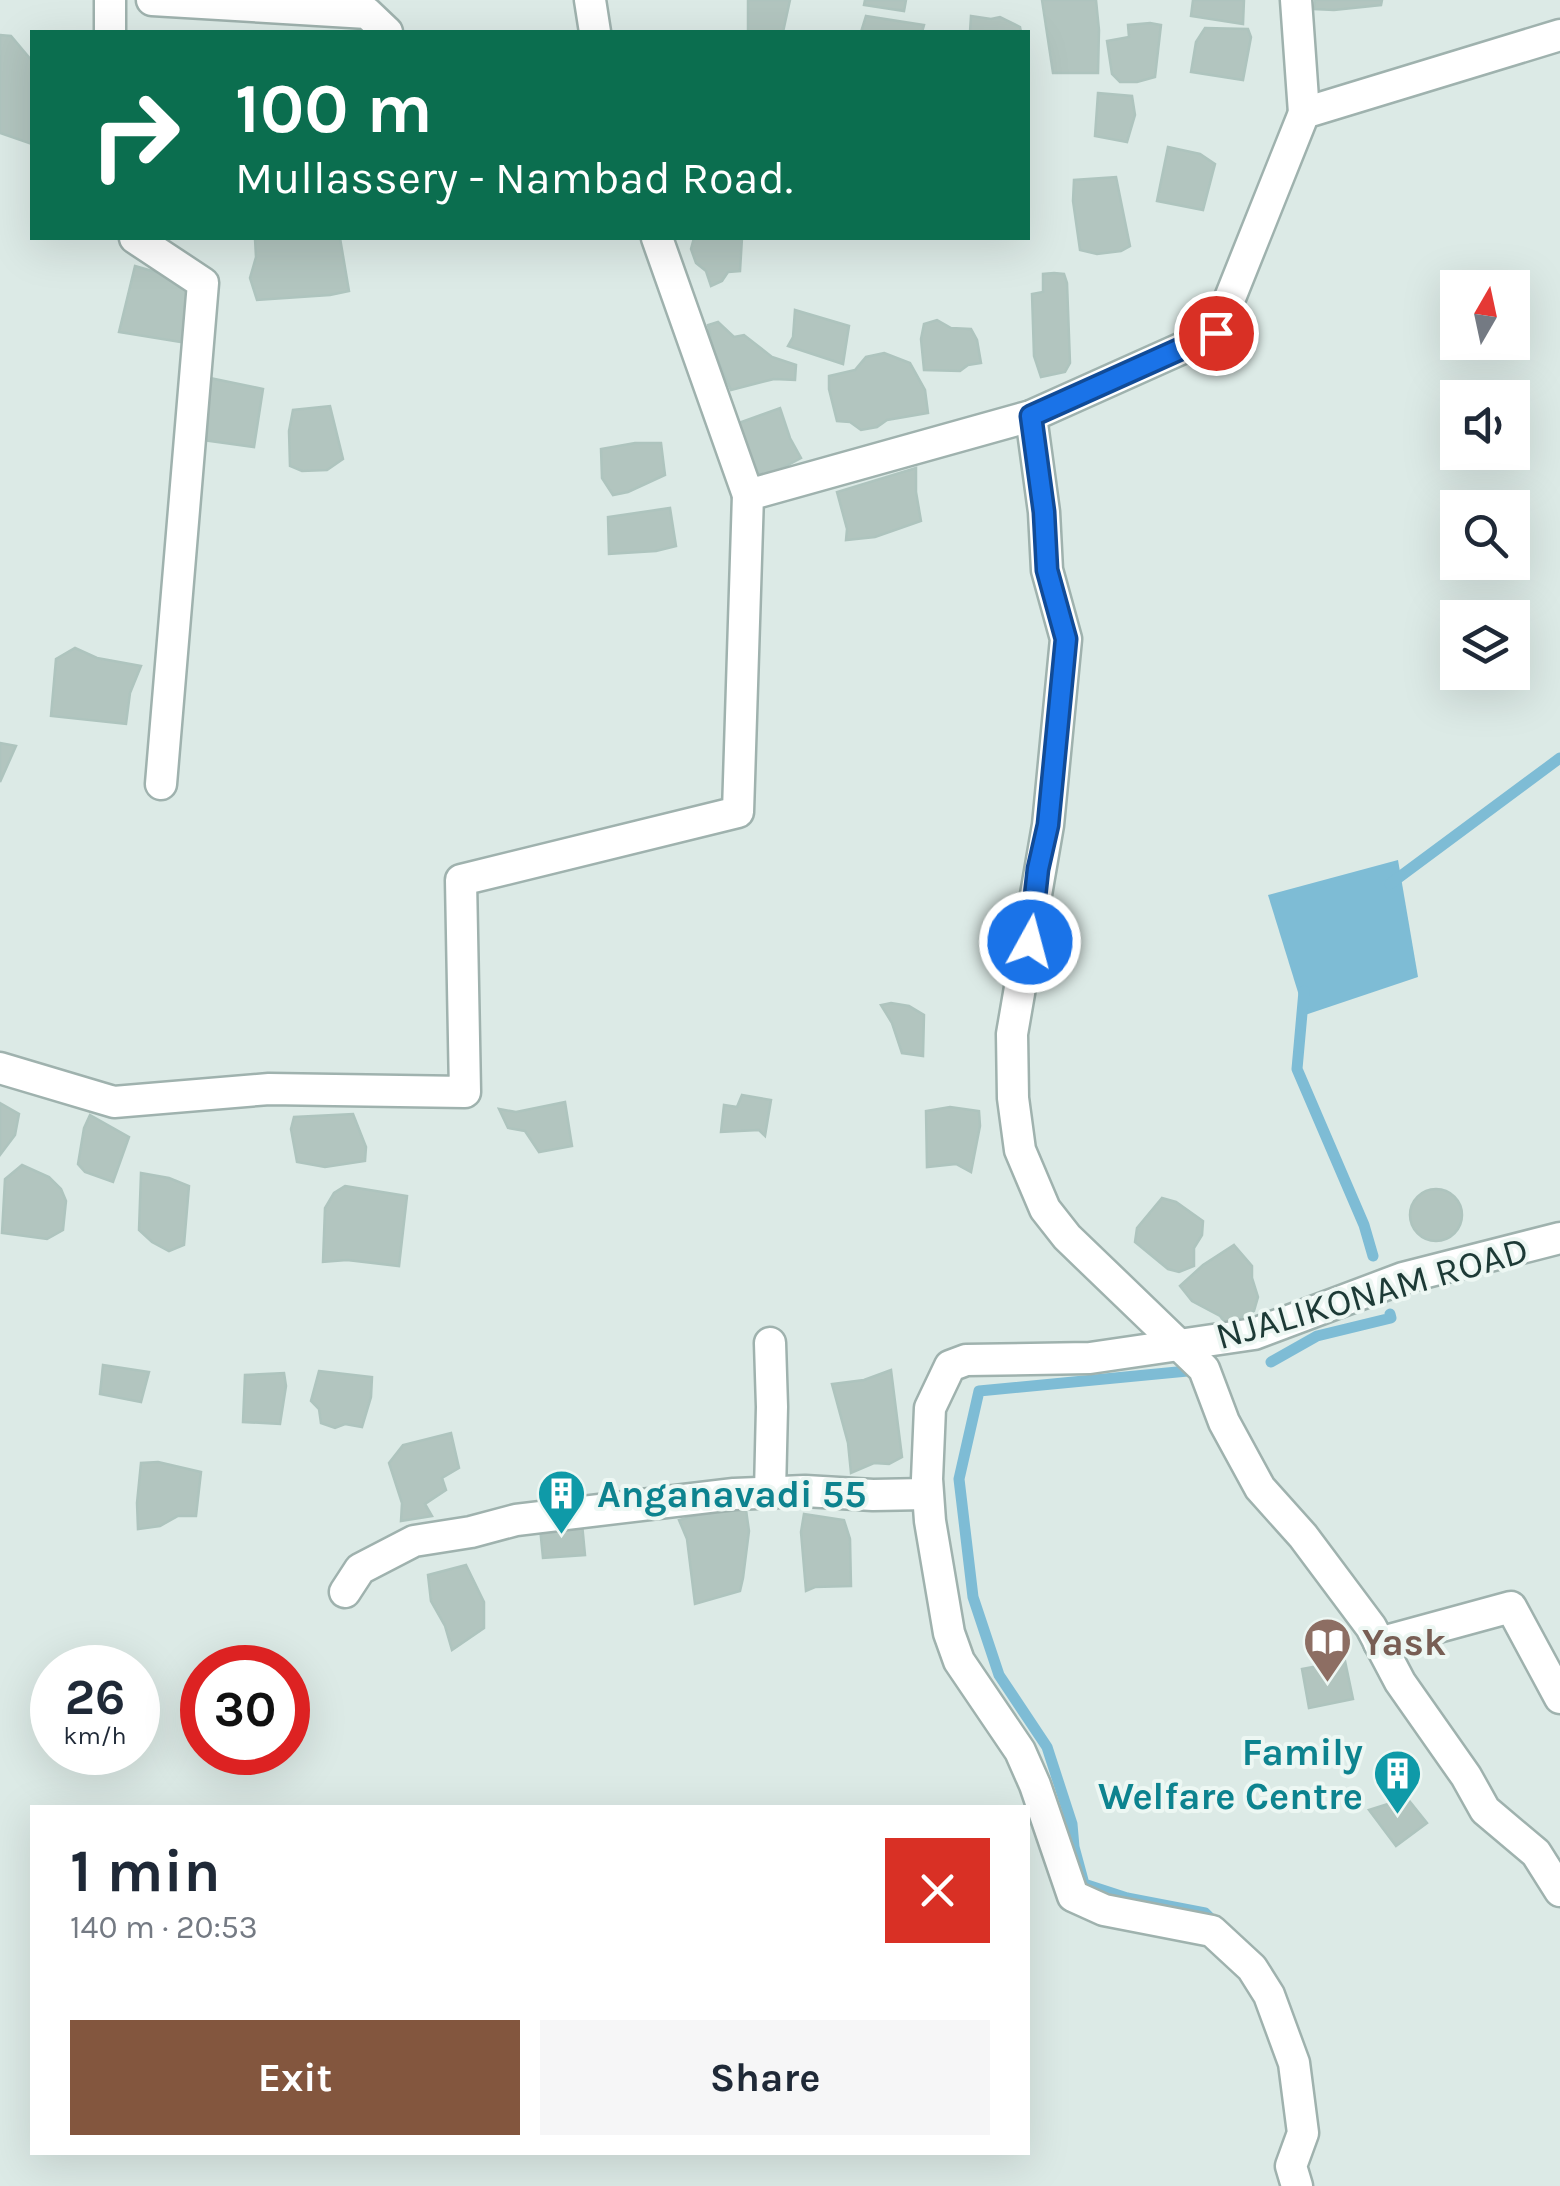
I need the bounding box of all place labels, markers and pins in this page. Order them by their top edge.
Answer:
pin [1174,291,1259,376]
building icon: Anganavadi 55 [536,1468,588,1536]
place label: Anganavadi 55 [597,1472,866,1517]
library icon: Yask [1301,1616,1353,1684]
place label: Yask [1362,1620,1446,1665]
place label: Family Welfare Centre [1098,1730,1363,1819]
building icon: Family Welfare Centre [1372,1748,1424,1816]

